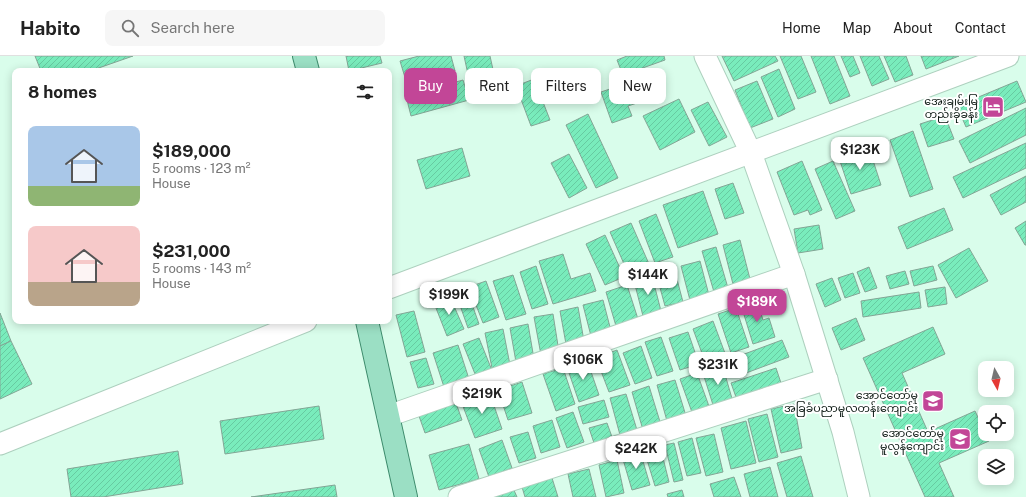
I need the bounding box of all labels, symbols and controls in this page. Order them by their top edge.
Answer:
search box [105,10,385,46]
text: Habito [20,17,81,39]
icon: search [119,17,141,39]
text: Search here [151,19,235,36]
text: Home [782,20,821,36]
text: Map [843,20,871,36]
text: About [893,20,933,36]
text: Contact [955,20,1006,36]
chip: Buy [404,68,457,104]
chip: Rent [465,68,523,104]
chip: Filters [531,68,601,104]
chip: New [609,68,666,104]
icon: filters [354,81,376,103]
text: 8 homes [28,82,97,102]
place label: အေးချမ်းမြ တည်းခိုခန်း [924,94,978,123]
hotel icon: အေးချမ်းမြ တည်းခိုခန်း [980,94,1006,120]
pin: $123K [832,137,888,171]
text: $189,000 [152,141,231,161]
icon: home [60,142,108,190]
text: $123K [840,142,880,157]
text: 5 rooms · 123 m² [152,161,251,176]
text: House [152,176,191,191]
text: $231,000 [152,241,230,261]
icon: home [60,242,108,290]
text: 5 rooms · 143 m² [152,261,251,276]
pin: $144K [620,262,676,296]
text: $144K [628,267,668,282]
text: House [152,276,191,291]
pin: $199K [421,282,477,316]
text: $199K [429,287,469,302]
pin: $189K [729,289,785,323]
text: $189K [737,294,777,309]
pin: $106K [555,347,611,381]
text: $106K [563,352,603,367]
pin: $231K [690,352,746,386]
text: $231K [698,357,738,372]
north arrow [978,361,1014,397]
map controls [978,361,1014,485]
pin: $219K [454,381,510,415]
text: $219K [462,386,502,401]
place label: အောင်တော်မူ အခြခံပညာမူလတန်းကျောင်း [784,388,918,417]
school or university icon: အောင်တော်မူ အခြခံပညာမူလတန်းကျောင်း [920,388,946,414]
button: locate [978,405,1014,441]
place label: အောင်တော်မူ မူလွန်ကျောင်း [880,426,944,455]
school or university icon: အောင်တော်မူ မူလွန်ကျောင်း [947,426,973,452]
pin: $242K [608,436,664,470]
text: $242K [614,441,658,456]
button: layers [978,449,1014,485]

